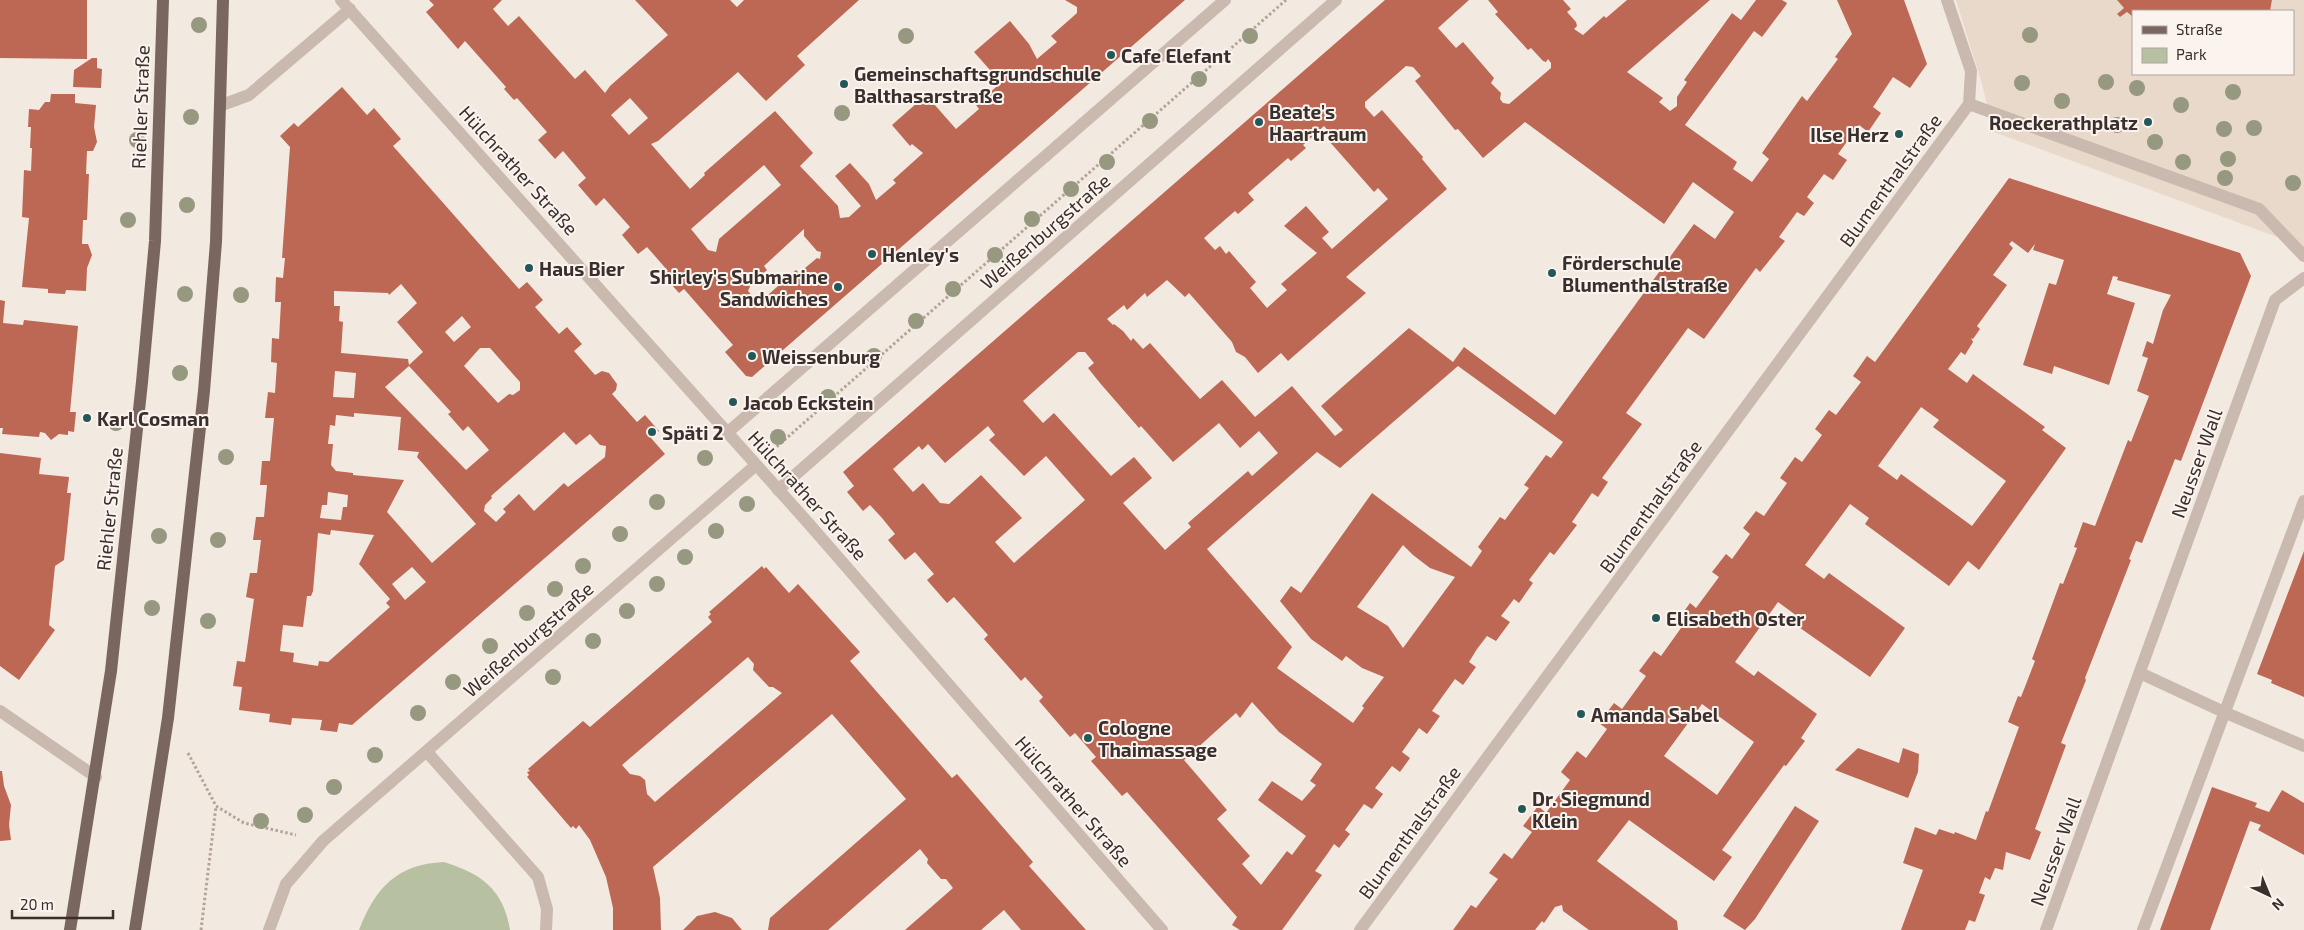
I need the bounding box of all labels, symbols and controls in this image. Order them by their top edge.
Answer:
legend [2132,10,2294,75]
text: Straße [2176,20,2222,38]
place label: Cafe Elefant [1121,44,1231,67]
street label: Riehler Straße [126,45,154,169]
text: Park [2176,45,2207,63]
marker: Cafe Elefant [1105,49,1117,61]
place label: Gemeinschaftsgrundschule Balthasarstraße [854,62,1102,107]
marker: Gemeinschaftsgrundschule Balthasarstraße [838,78,850,90]
street label: Hülchrather Straße [455,100,583,240]
place label: Beate's Haartraum [1269,100,1367,145]
street label: Blumenthalstraße [1834,109,1946,251]
place label: Roeckerathplatz [1989,111,2138,134]
marker: Beate's Haartraum [1253,116,1265,128]
marker: Roeckerathplatz [2142,116,2154,128]
place label: Ilse Herz [1810,123,1889,146]
marker: Ilse Herz [1893,128,1905,140]
street label: Weißenburgstraße [975,168,1115,294]
place label: Henley's [882,243,959,267]
marker: Henley's [866,248,878,260]
place label: Förderschule Blumenthalstraße [1562,251,1728,296]
place label: Haus Bier [539,257,625,280]
marker: Haus Bier [523,262,535,274]
place label: Shirley's Submarine Sandwiches [650,265,828,310]
marker: Förderschule Blumenthalstraße [1546,267,1558,279]
marker: Shirley's Submarine Sandwiches [832,281,844,293]
place label: Weissenburg [762,345,880,368]
marker: Weissenburg [746,350,758,362]
place label: Jacob Eckstein [743,391,874,414]
marker: Jacob Eckstein [727,396,739,408]
street label: Neusser Wall [2166,405,2227,521]
place label: Karl Cosman [97,407,209,430]
marker: Karl Cosman [81,412,93,424]
place label: Späti 2 [662,421,724,444]
street label: Hülchrather Straße [744,425,872,565]
marker: Späti 2 [646,426,658,438]
street label: Blumenthalstraße [1594,435,1706,577]
street label: Riehler Straße [91,446,127,572]
street label: Weißenburgstraße [458,576,598,702]
place label: Elisabeth Oster [1666,607,1804,630]
marker: Elisabeth Oster [1650,612,1662,624]
place label: Amanda Sabel [1591,703,1720,726]
marker: Amanda Sabel [1575,708,1587,720]
place label: Cologne Thaimassage [1098,716,1217,761]
street label: Hülchrather Straße [1011,731,1137,871]
marker: Cologne Thaimassage [1082,732,1094,744]
street label: Blumenthalstraße [1353,761,1465,903]
place label: Dr. Siegmund Klein [1532,787,1650,832]
street label: Neusser Wall [2025,793,2086,909]
marker: Dr. Siegmund Klein [1516,803,1528,815]
north arrow [2244,870,2294,920]
scale bar [12,888,114,920]
text: 20 m [20,895,54,913]
text: N [2269,895,2288,914]

